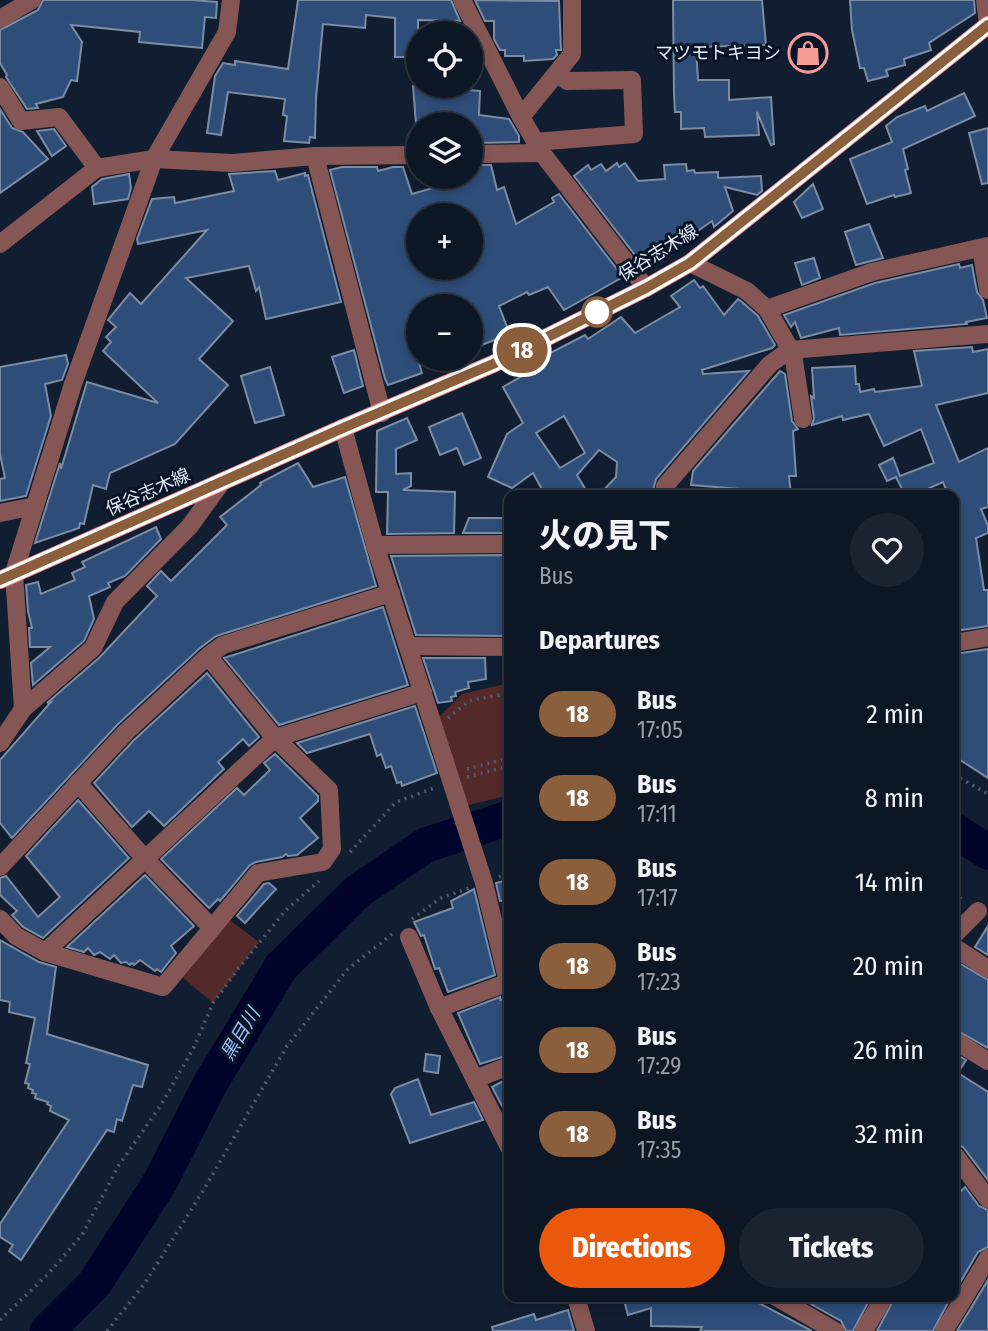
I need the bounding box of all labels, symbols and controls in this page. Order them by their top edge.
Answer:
map controls [406,21,483,371]
button: locate [406,21,483,98]
shop icon: マツモトキヨシ [787,32,829,74]
place label: マツモトキヨシ [655,42,781,64]
button: layers [406,112,483,189]
button: + [406,203,483,280]
street label: 保谷志木線 [614,220,702,286]
button: − [406,294,483,371]
unlabelled marker [582,297,612,327]
line badge: 18 [490,327,554,373]
text: 18 [511,336,533,364]
street label: 保谷志木線 [102,464,194,520]
button: heart [850,513,924,587]
text: 火の見下 [539,516,671,556]
text: Bus [539,562,573,590]
text: Departures [539,625,660,656]
text: Bus [637,685,676,716]
text: 2 min [866,699,924,730]
text: 18 [566,700,589,728]
text: 17:05 [637,716,683,744]
text: Bus [637,769,676,800]
text: 8 min [865,783,924,814]
text: 18 [566,784,589,812]
text: 17:11 [637,800,677,828]
text: Bus [637,853,676,884]
text: 14 min [855,867,924,898]
text: 18 [566,868,589,896]
text: 17:17 [637,884,678,912]
text: Bus [637,937,676,968]
text: 20 min [853,951,924,982]
text: 18 [566,952,589,980]
text: 17:23 [637,968,681,996]
water label: 黒目川 [215,1002,266,1064]
text: Bus [637,1021,676,1052]
text: 26 min [853,1035,924,1066]
text: 18 [566,1036,589,1064]
text: 17:29 [637,1052,681,1080]
text: Bus [637,1105,676,1136]
text: 32 min [855,1119,924,1150]
text: 18 [566,1120,589,1148]
text: 17:35 [637,1136,681,1164]
button: Directions [539,1208,725,1288]
button: Tickets [739,1208,924,1288]

